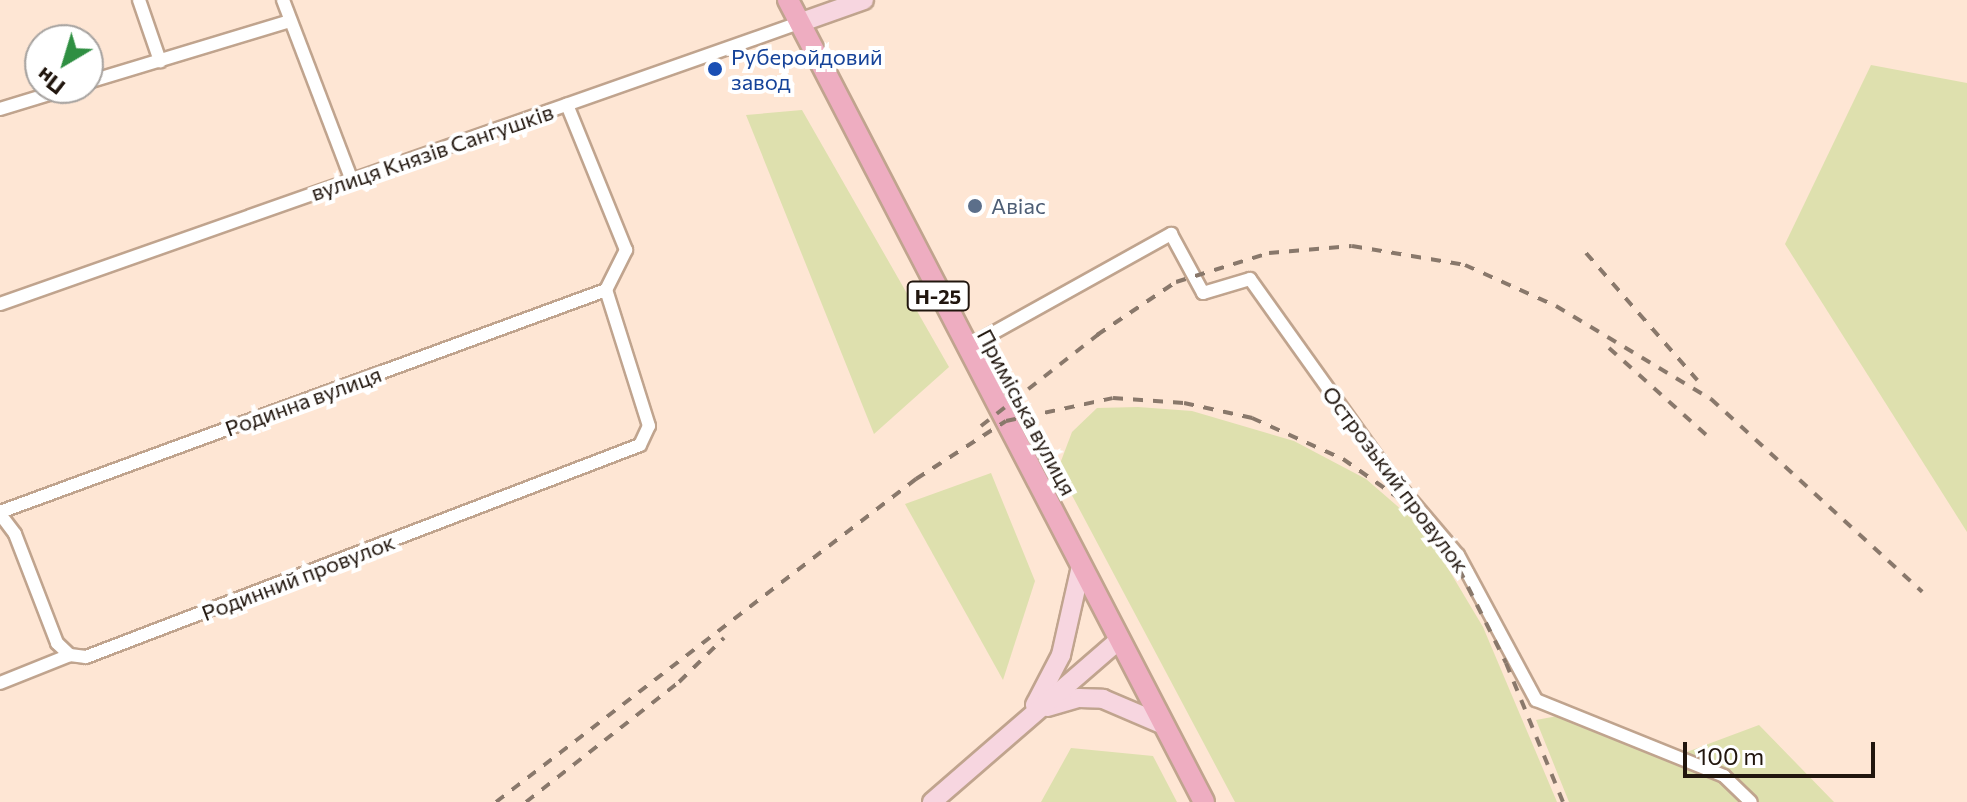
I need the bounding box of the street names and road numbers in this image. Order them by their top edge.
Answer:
street label: вулиця Князів Сангушків [307,98,557,206]
road number: Н-25 [906,280,970,312]
street label: Приміська вулиця [972,324,1082,500]
street label: Родинна вулиця [221,360,385,442]
street label: Острозький провулок [1317,380,1475,578]
street label: Родинний провулок [198,528,398,626]

